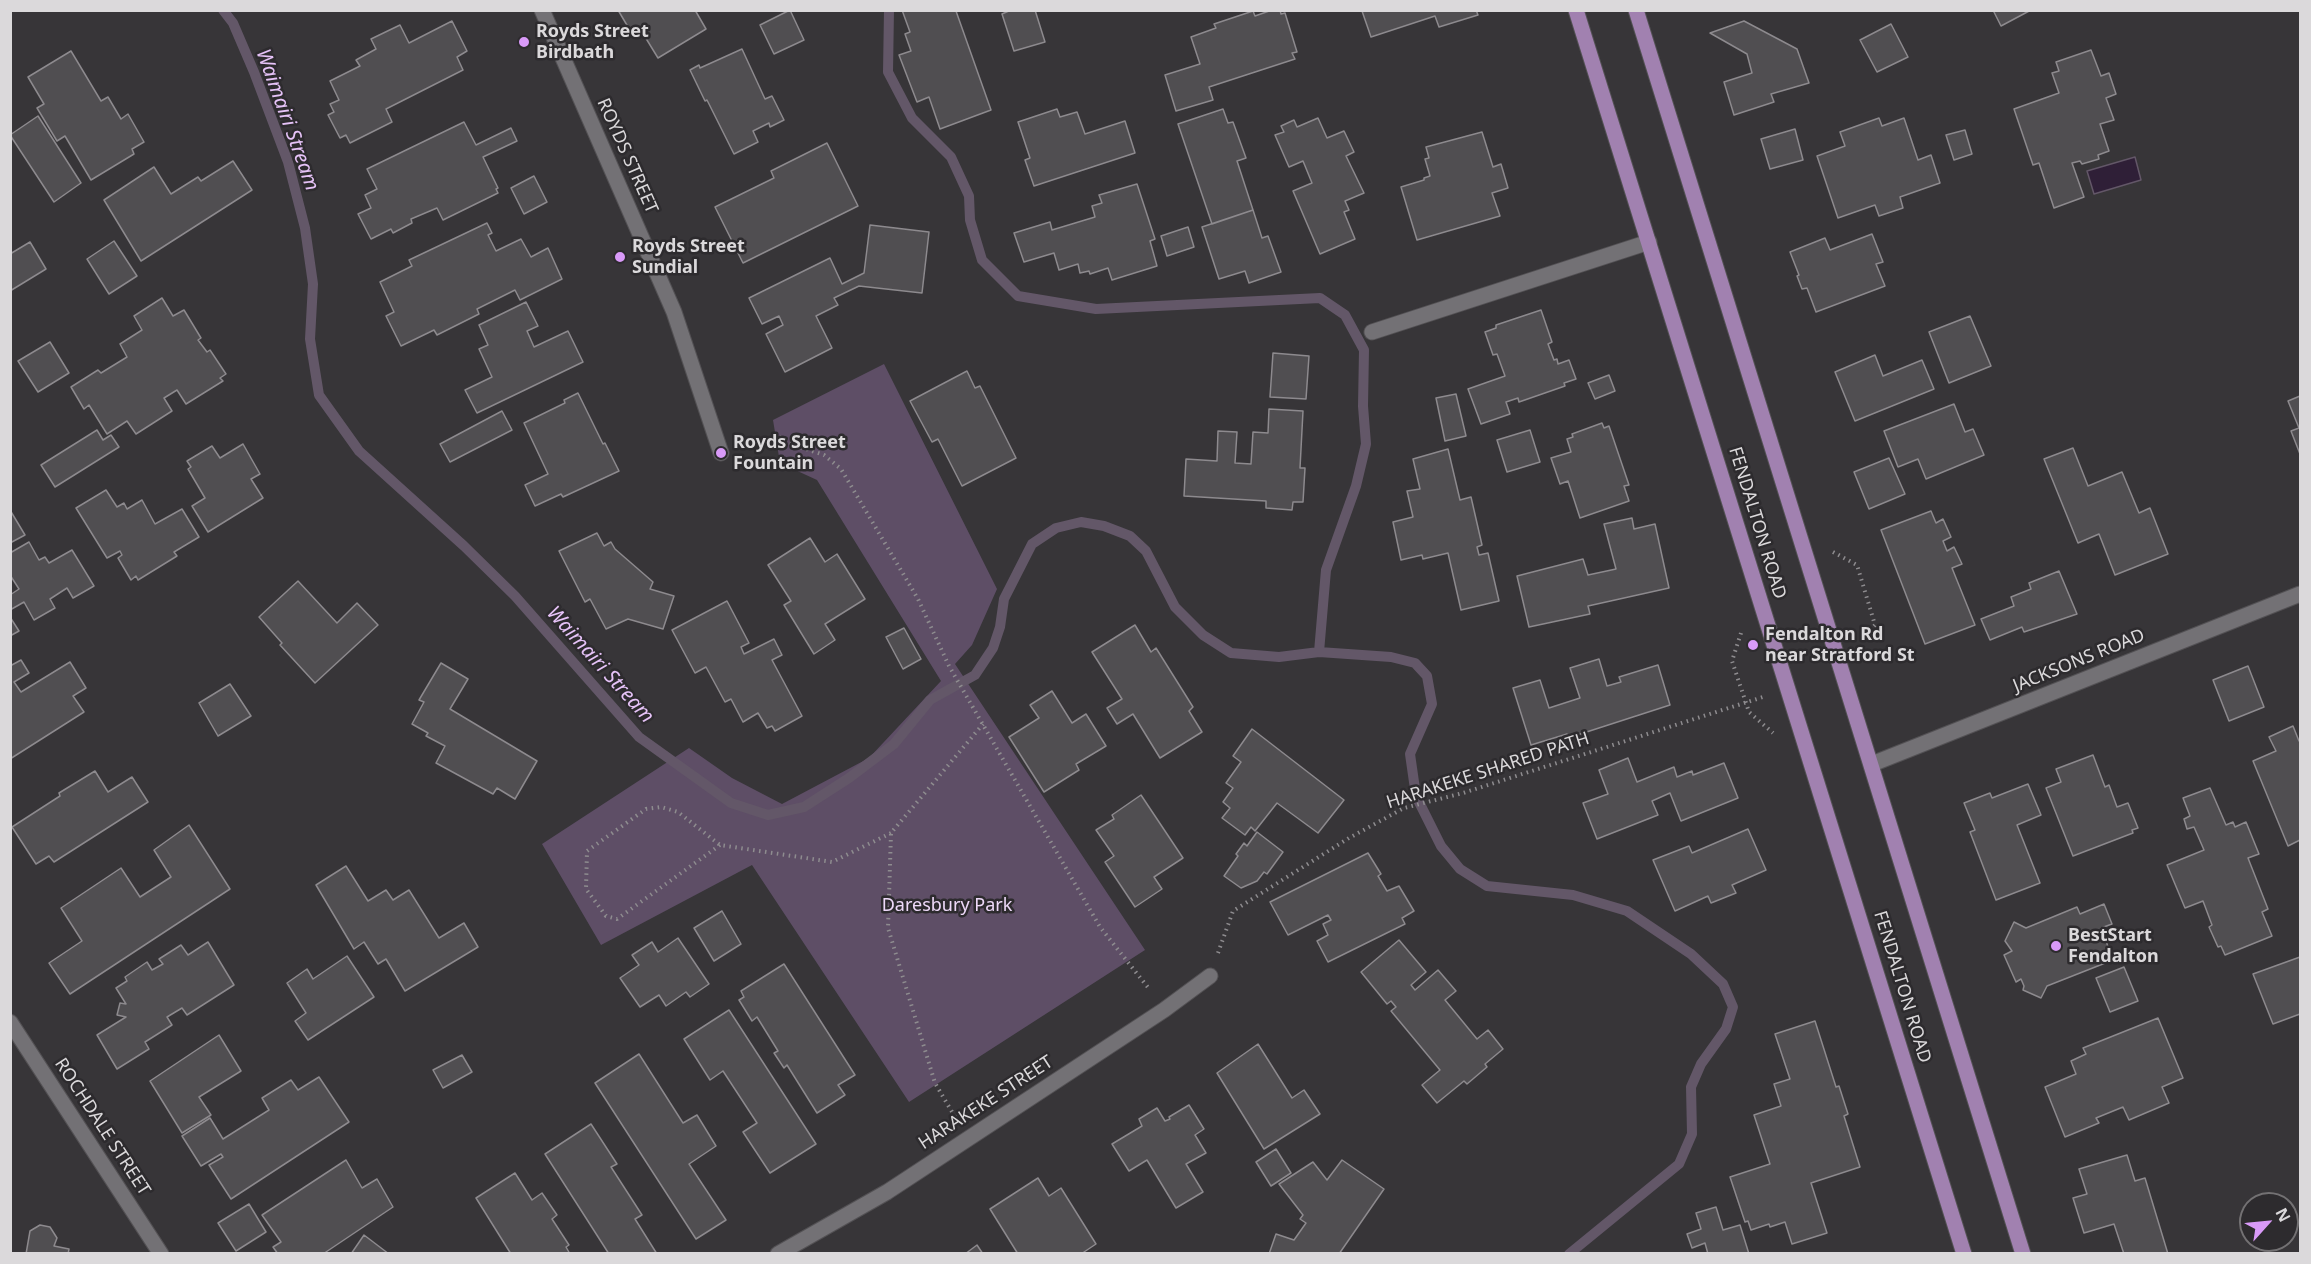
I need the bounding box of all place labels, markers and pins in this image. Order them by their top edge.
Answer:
place label: Royds Street Birdbath [536,21,649,63]
marker: Royds Street Birdbath [517,35,531,49]
place label: Royds Street Sundial [632,236,745,278]
marker: Royds Street Sundial [613,250,627,264]
place label: Royds Street Fountain [733,432,846,474]
marker: Royds Street Fountain [714,446,728,460]
place label: Fendalton Rd near Stratford St [1765,624,1915,666]
marker: Fendalton Rd near Stratford St [1746,638,1760,652]
place label: BestStart Fendalton [2068,925,2159,968]
marker: BestStart Fendalton [2049,939,2063,953]

